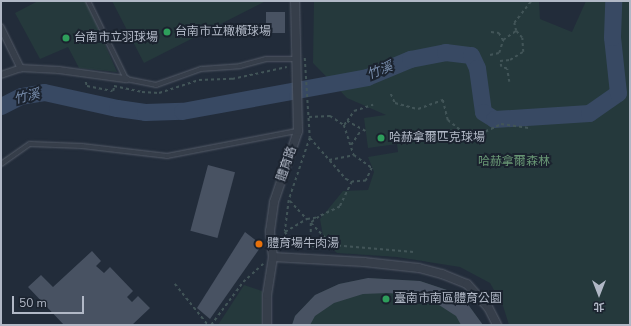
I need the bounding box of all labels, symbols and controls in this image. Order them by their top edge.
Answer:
place label: 台南市立橄欖球場 [175,25,271,39]
marker: 台南市立橄欖球場 [162,27,172,37]
place label: 台南市立羽球場 [74,31,158,45]
marker: 台南市立羽球場 [61,33,71,43]
water label: 竹溪 [365,59,395,83]
water label: 竹溪 [12,86,42,108]
place label: 哈赫拿爾匹克球場 [389,131,485,145]
marker: 哈赫拿爾匹克球場 [376,133,386,143]
street label: 體育路 [274,145,300,183]
park label: 哈赫拿爾森林 [478,155,550,169]
place label: 體育場牛肉湯 [267,237,339,251]
marker: 體育場牛肉湯 [254,239,264,249]
north arrow [579,274,619,314]
scale bar [14,288,86,314]
place label: 臺南市南區體育公園 [394,292,502,306]
marker: 臺南市南區體育公園 [381,294,391,304]
text: 50 m [19,295,47,311]
text: 北 [594,299,605,314]

